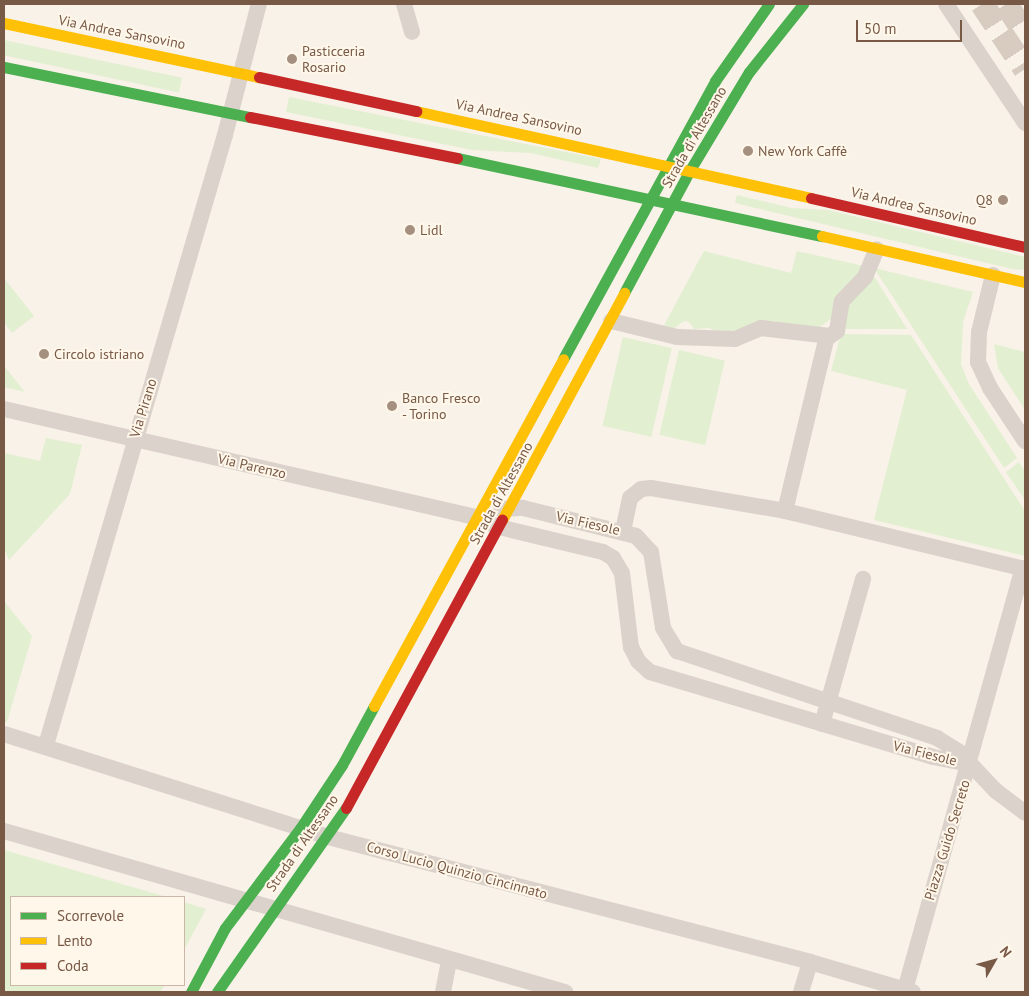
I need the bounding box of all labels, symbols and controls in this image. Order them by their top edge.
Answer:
scale bar [859,10,965,42]
street label: Via Andrea Sansovino [57,11,187,53]
text: 50 m [864,19,897,38]
place label: Pasticceria Rosario [302,43,365,75]
marker: Pasticceria Rosario [286,53,298,65]
street label: Strada di Altessano [658,83,730,191]
street label: Via Andrea Sansovino [454,95,584,139]
place label: New York Caffè [758,143,848,159]
marker: New York Caffè [742,145,754,157]
street label: Via Andrea Sansovino [849,183,979,229]
place label: Q8 [976,192,993,208]
marker: Q8 [997,194,1009,206]
place label: Lidl [420,222,443,238]
marker: Lidl [404,224,416,236]
place label: Circolo istriano [54,346,144,362]
marker: Circolo istriano [38,348,50,360]
street label: Via Pirano [126,376,160,440]
place label: Banco Fresco - Torino [402,390,481,422]
marker: Banco Fresco - Torino [386,400,398,412]
street label: Strada di Altessano [466,439,536,547]
street label: Via Parenzo [216,450,288,482]
street label: Via Fiesole [554,507,622,539]
street label: Via Fiesole [891,737,959,769]
street label: Piazza Guido Secreto [921,778,973,902]
street label: Strada di Altessano [262,791,342,895]
street label: Corso Lucio Quinzio Cincinnato [365,838,549,902]
legend [10,896,185,986]
text: Scorrevole [57,906,124,925]
text: Lento [57,931,93,950]
north arrow [969,936,1019,986]
text: N [996,943,1016,961]
text: Coda [57,956,89,975]

